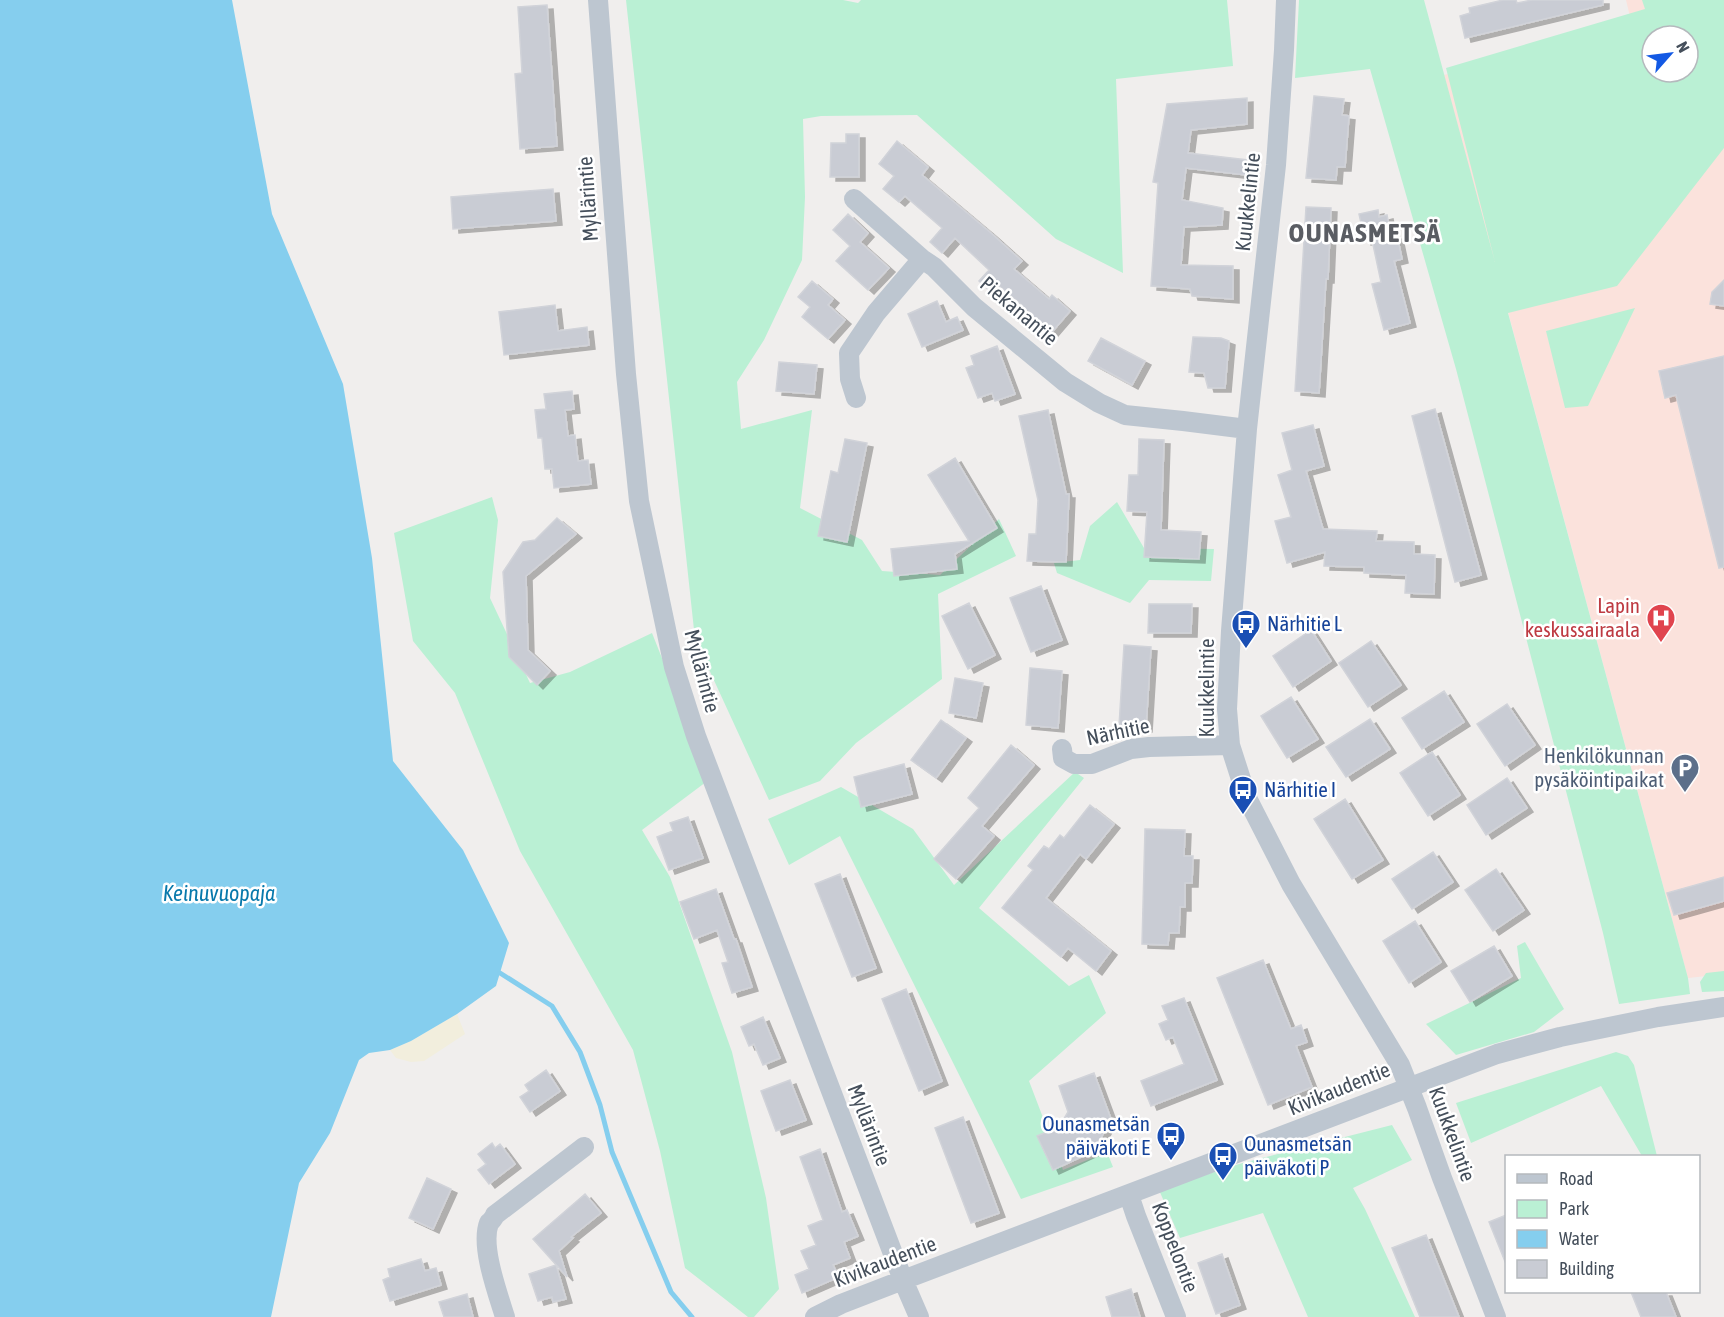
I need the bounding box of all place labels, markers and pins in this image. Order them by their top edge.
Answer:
place label: Lapin keskussairaala [1525,593,1640,641]
hospital icon: Lapin keskussairaala [1645,602,1677,644]
bus stop icon: Närhitie L [1230,608,1262,650]
place label: Närhitie L [1267,611,1342,635]
place label: Henkilökunnan pysäköintipaikat [1534,743,1664,791]
parking icon: Henkilökunnan pysäköintipaikat [1669,752,1701,794]
bus stop icon: Närhitie I [1227,774,1259,816]
place label: Närhitie I [1264,777,1336,801]
place label: Ounasmetsän päiväkoti E [1042,1111,1150,1159]
bus stop icon: Ounasmetsän päiväkoti E [1155,1120,1187,1162]
place label: Ounasmetsän päiväkoti P [1244,1131,1352,1179]
bus stop icon: Ounasmetsän päiväkoti P [1207,1140,1239,1182]

